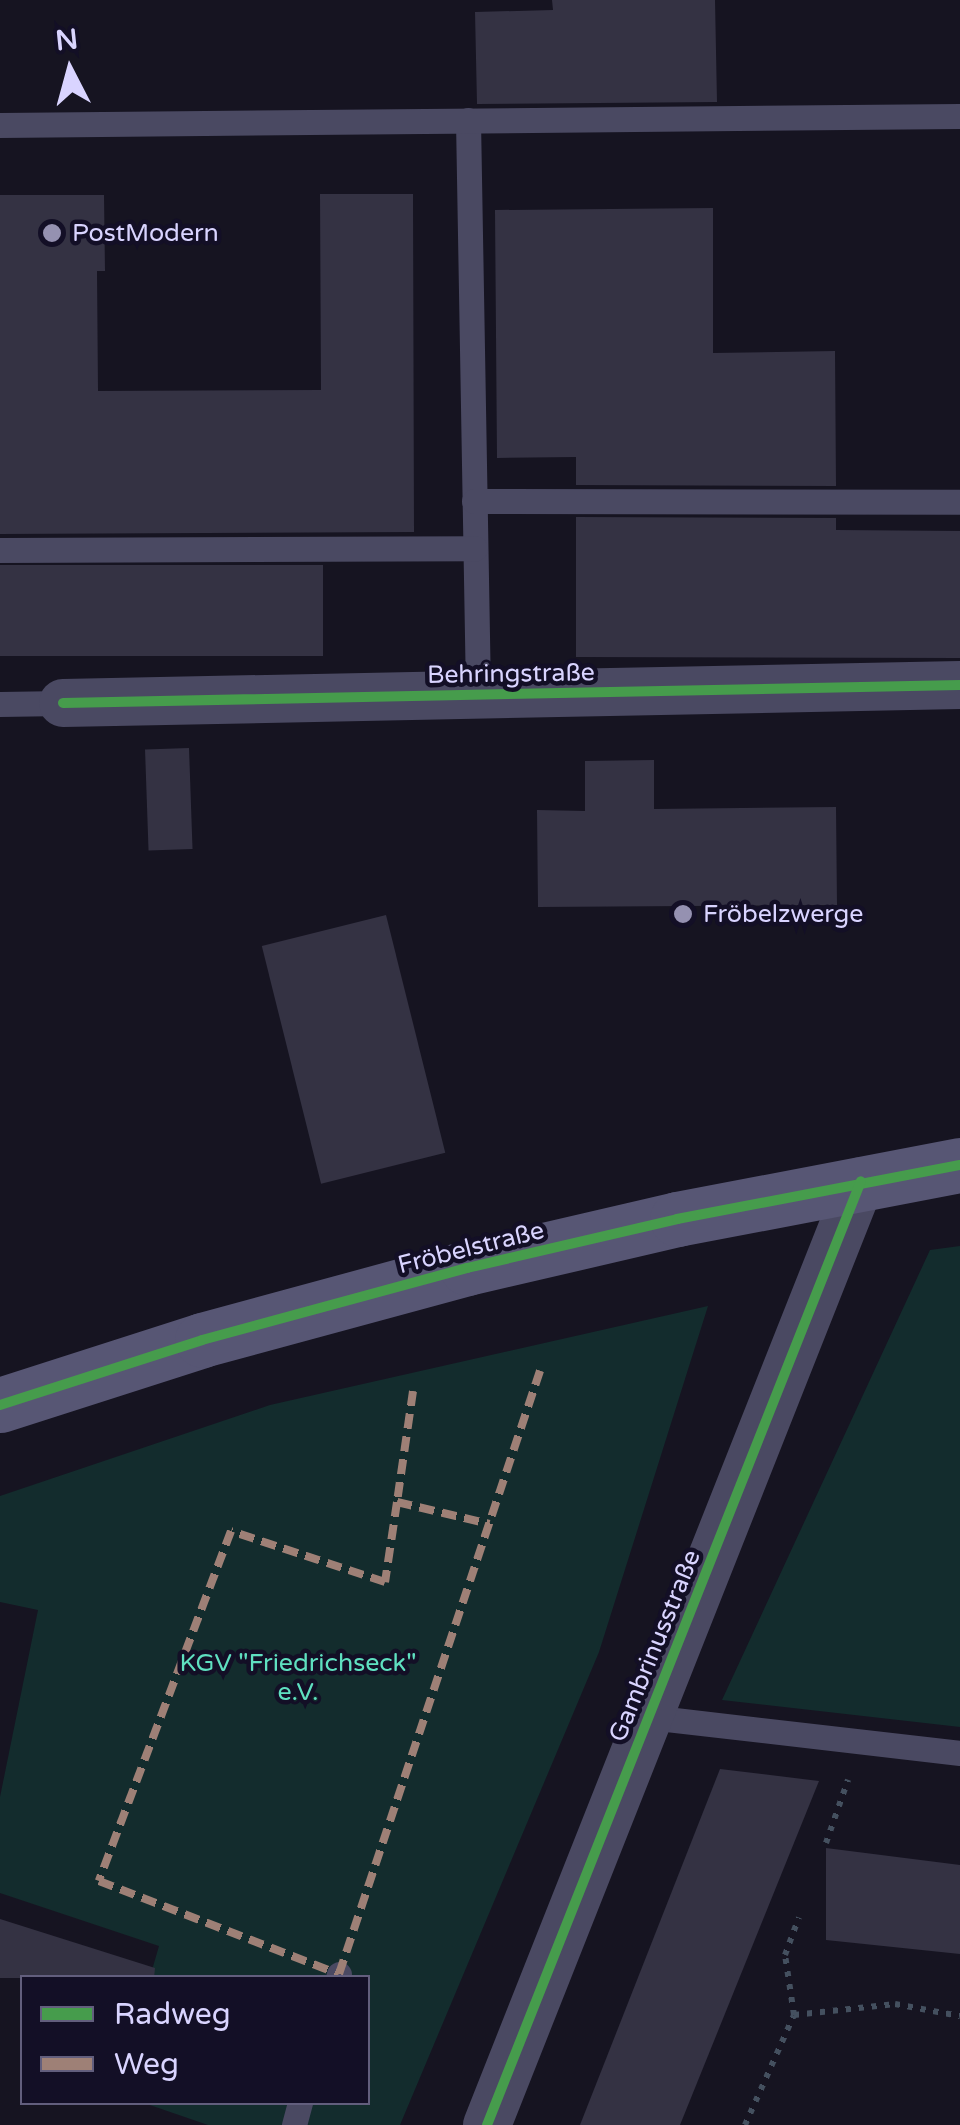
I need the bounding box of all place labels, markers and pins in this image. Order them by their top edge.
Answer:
place label: PostModern [72,218,219,248]
marker: PostModern [41,222,63,244]
place label: Fröbelzwerge [703,899,863,929]
marker: Fröbelzwerge [672,903,694,925]

